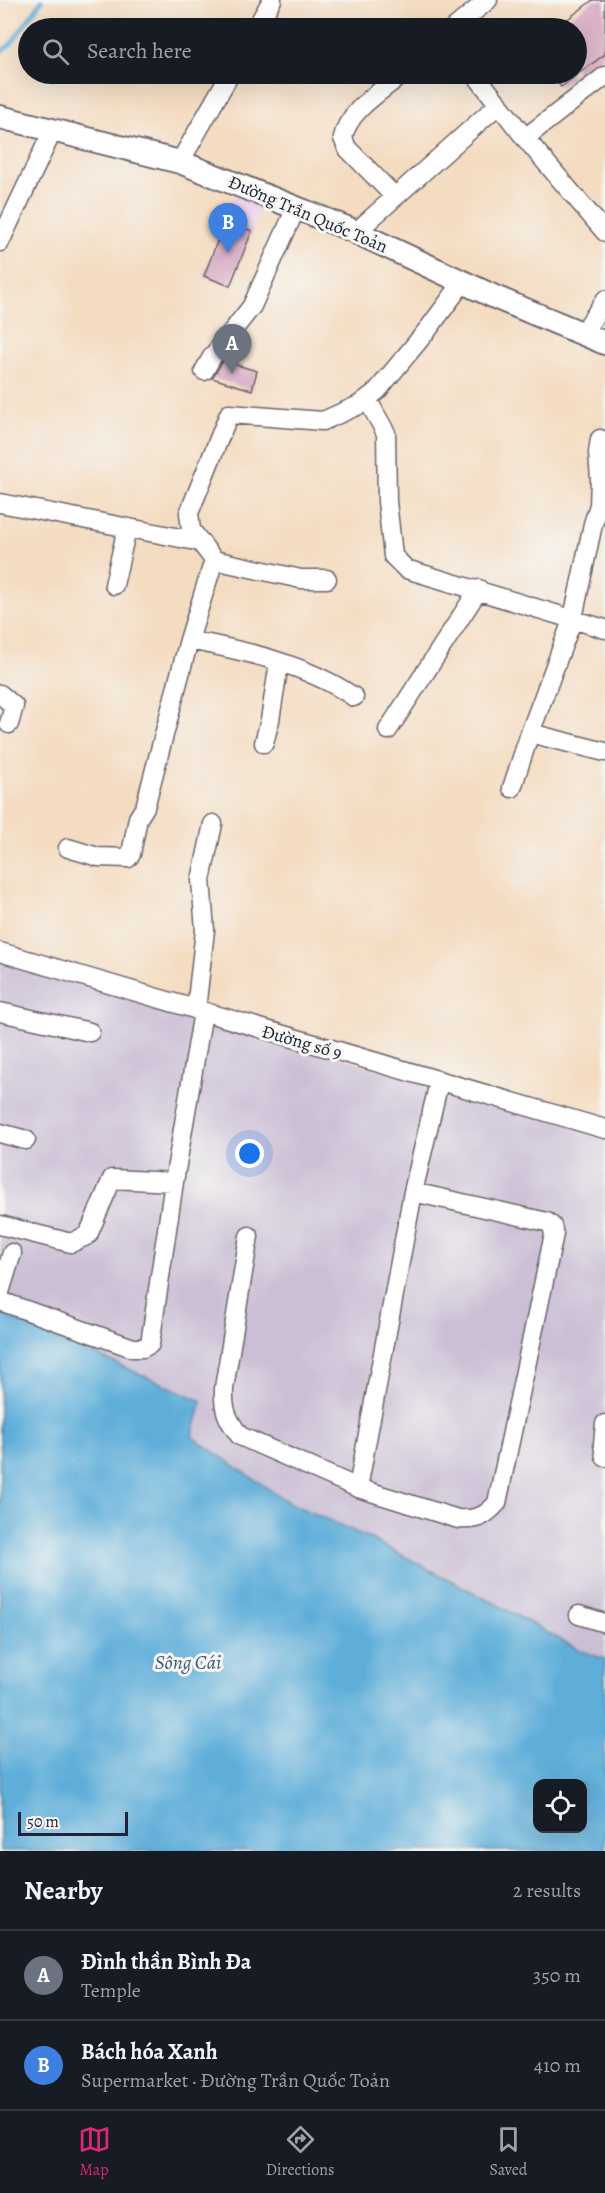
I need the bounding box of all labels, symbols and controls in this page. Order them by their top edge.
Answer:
search box [18,18,587,84]
icon: search [39,35,72,68]
text: Search here [87,36,192,66]
street label: Đường Trần Quốc Toản [225,170,391,258]
pin: B [208,204,248,253]
pin: A [212,324,252,374]
street label: Đường số 9 [259,1019,345,1065]
your location [235,1139,264,1168]
water label: Sông Cái [155,1649,221,1676]
map controls [533,1779,587,1833]
button: locate [533,1779,587,1833]
scale bar [18,1809,128,1836]
text: 50 m [27,1811,59,1833]
text: Nearby [24,1873,103,1908]
text: 2 results [513,1877,581,1904]
text: Đình thần Bình Đa [81,1947,251,1977]
text: A [37,1962,50,1989]
text: 350 m [533,1962,581,1989]
text: Temple [81,1977,141,2004]
text: Bách hóa Xanh [81,2037,218,2067]
text: B [37,2052,50,2079]
text: 410 m [534,2052,581,2079]
text: Supermarket · Đường Trần Quốc Toản [81,2067,390,2094]
tab: Map [78,2123,111,2181]
tab: Directions [266,2123,334,2181]
tab: Saved [489,2123,527,2181]

